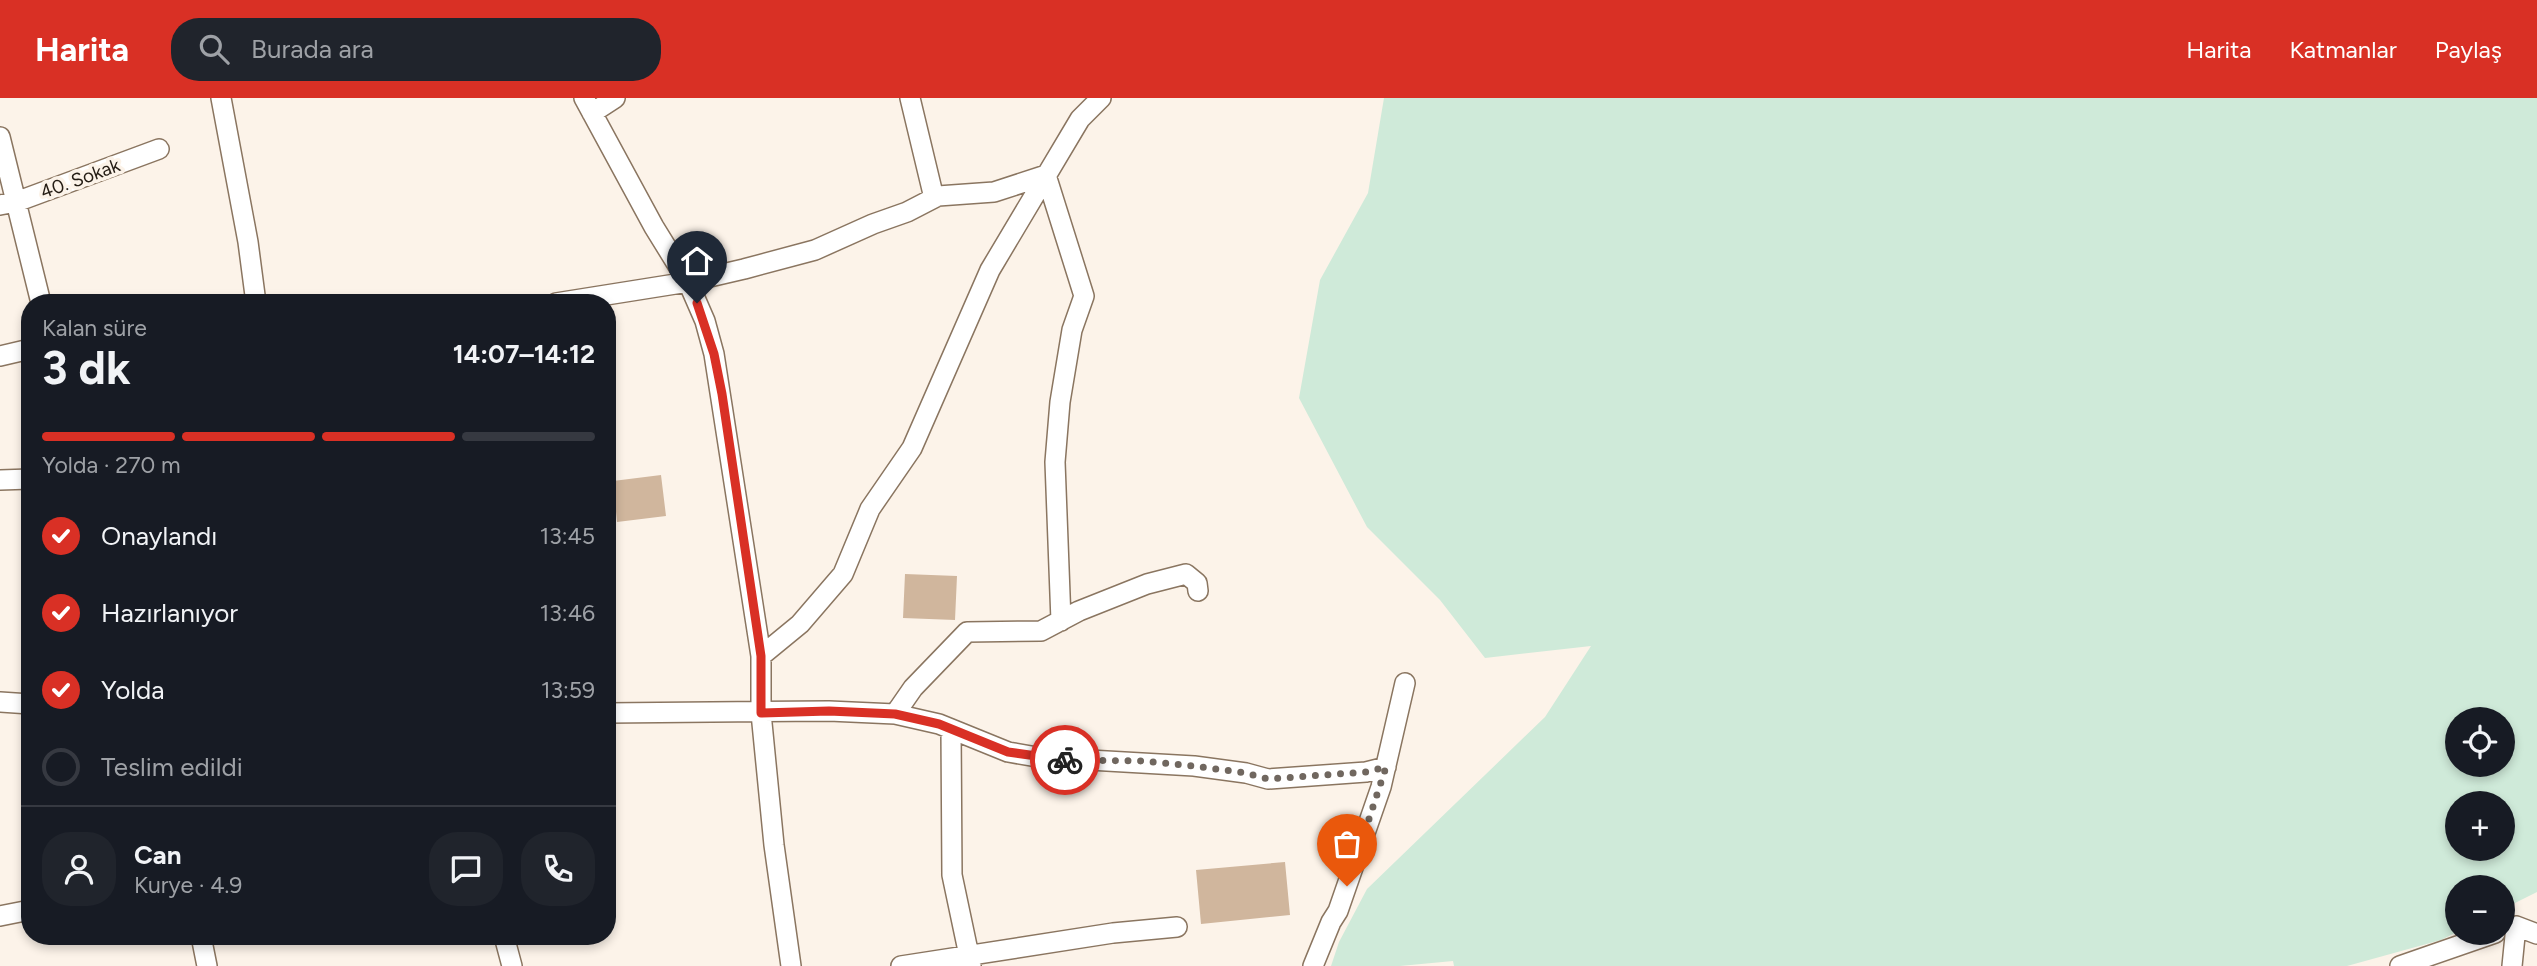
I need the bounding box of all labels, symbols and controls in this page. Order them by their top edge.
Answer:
search box [171,18,661,81]
text: Harita [35,30,129,69]
icon: search [195,30,233,68]
text: Burada ara [251,33,374,65]
text: Harita [2186,35,2251,64]
text: Katmanlar [2289,35,2397,64]
text: Paylaş [2435,35,2502,64]
street label: 40. Sokak [37,153,124,204]
pin [667,231,727,303]
icon: home [678,242,716,280]
text: Kalan süre [42,314,147,342]
text: 14:07–14:12 [453,338,595,370]
text: 3 dk [42,340,131,396]
text: Yolda · 270 m [42,451,181,479]
icon: check [42,517,80,555]
text: Onaylandı [101,520,217,552]
text: 13:45 [540,522,595,550]
icon: check [42,594,80,632]
text: Hazırlanıyor [101,597,238,629]
text: 13:46 [540,599,595,627]
icon: check [42,671,80,709]
text: Yolda [101,674,164,706]
text: 13:59 [541,676,595,704]
map controls [2445,707,2515,945]
button: locate [2445,707,2515,777]
courier [1030,725,1100,795]
icon: bike [1046,741,1084,779]
text: Teslim edildi [101,751,243,783]
button: + [2445,791,2515,861]
pin [1317,814,1377,886]
icon: bag [1328,825,1366,863]
button: person [42,832,116,906]
button: chat [429,832,503,906]
button: phone [521,832,595,906]
text: Can [134,839,181,871]
text: Kurye · 4.9 [134,871,242,899]
button: − [2445,875,2515,945]

